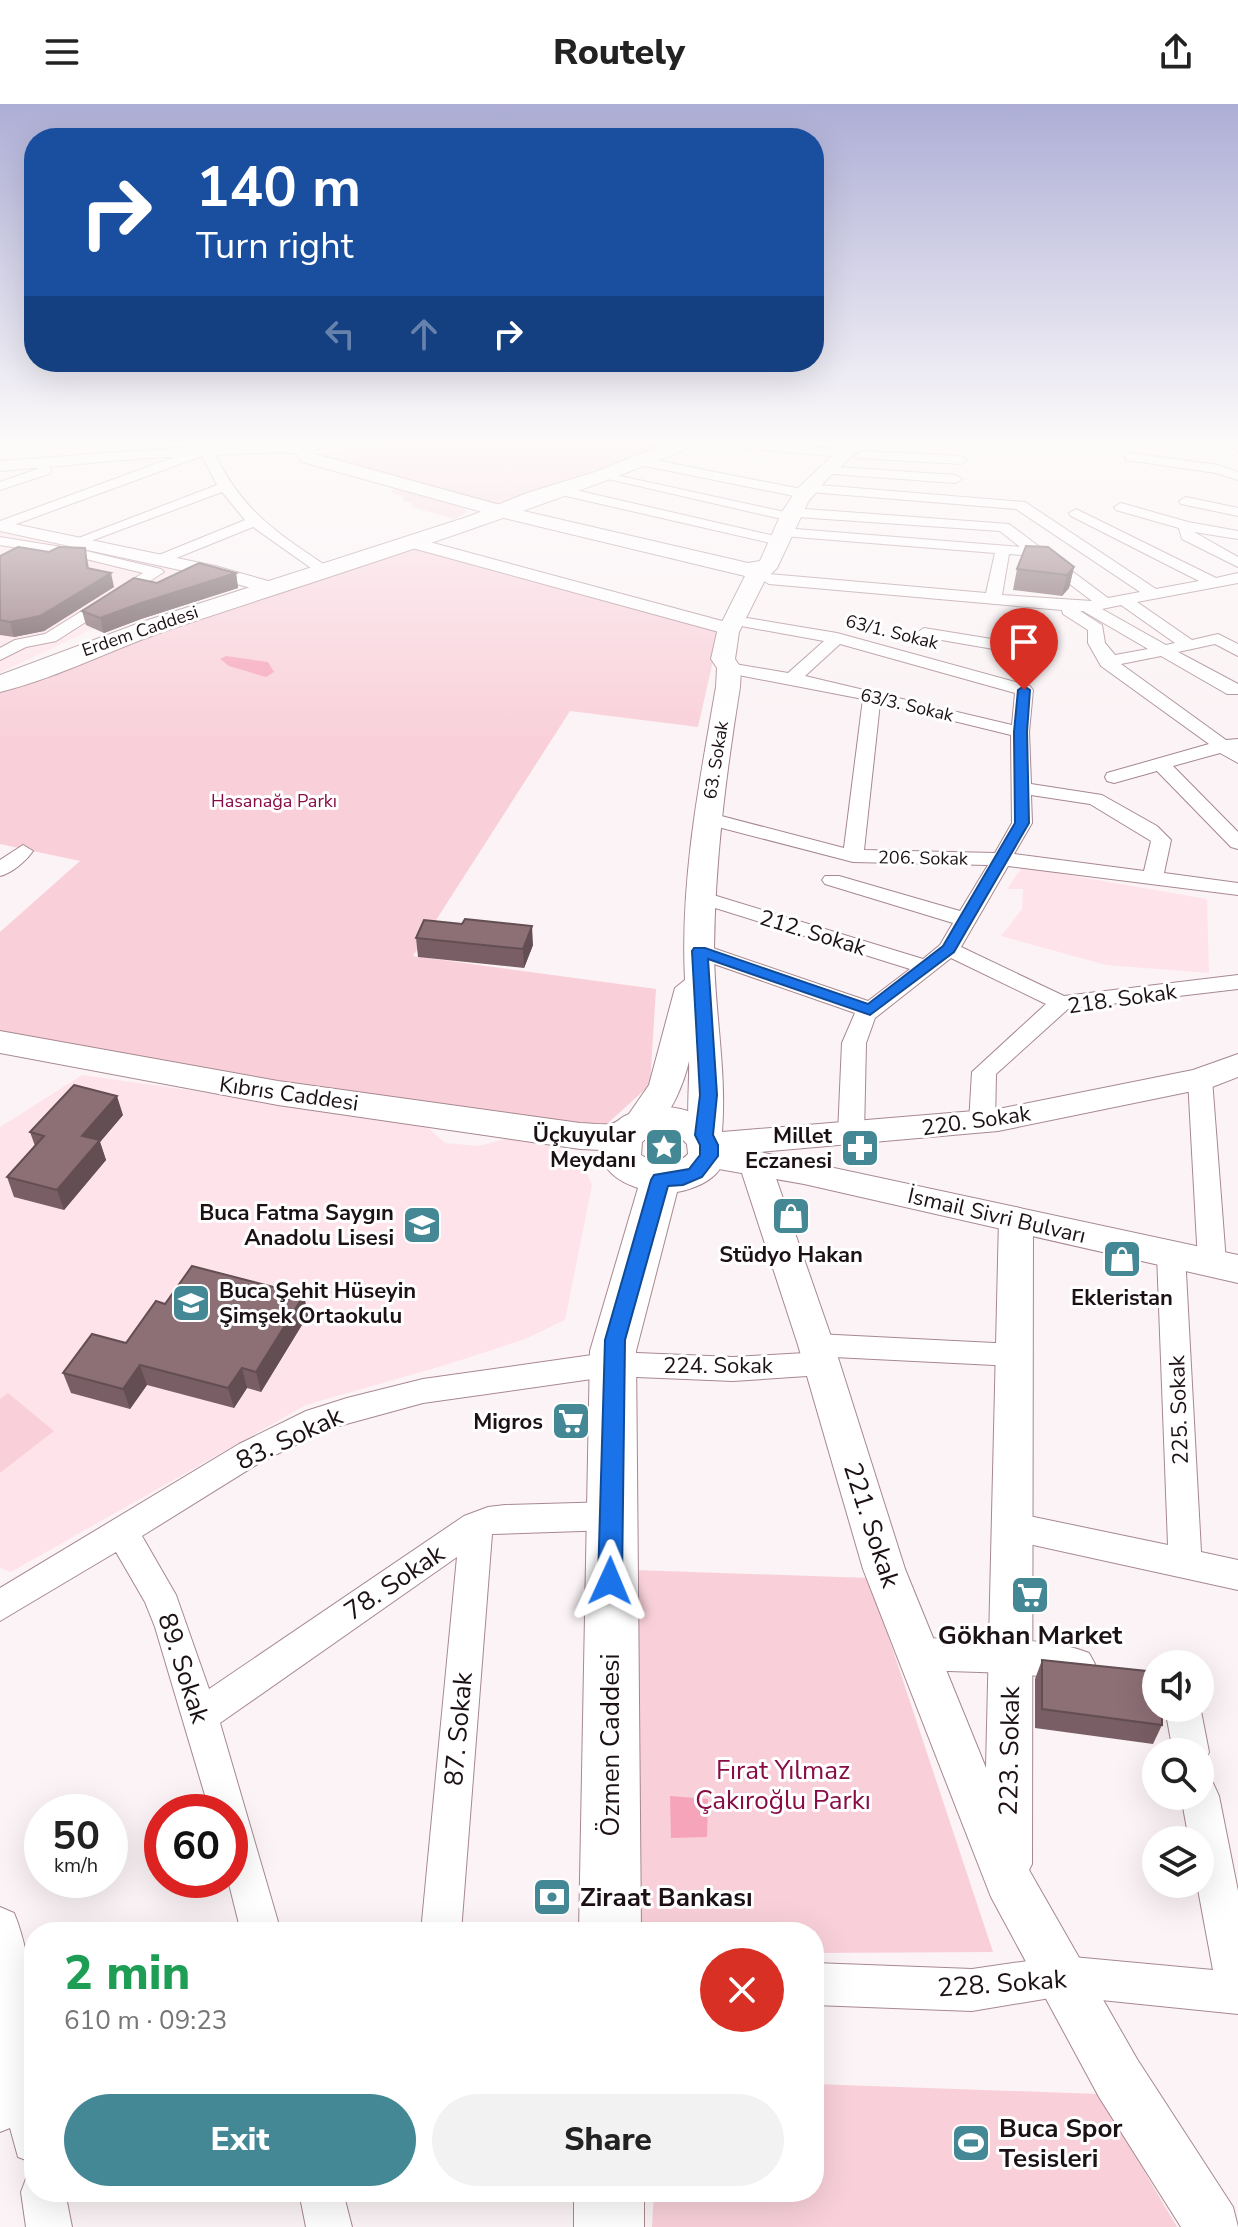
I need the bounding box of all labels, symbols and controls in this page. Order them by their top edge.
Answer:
text: Routely [553,28,685,77]
icon: menu [40,30,84,74]
icon: share [1154,30,1198,74]
text: 140 m [196,149,361,226]
icon: right [64,160,168,264]
text: Turn right [196,222,353,271]
icon: left [318,312,362,356]
icon: ahead [402,312,446,356]
icon: right [486,312,530,356]
street label: Erdem Caddesi [79,600,201,662]
pin [990,608,1058,690]
street label: 63/1. Sokak [843,609,942,655]
icon: arrive [1002,620,1046,664]
street label: 63/3. Sokak [858,683,957,728]
street label: 63. Sokak [698,718,734,801]
park label: Hasanağa Parkı [211,789,337,813]
street label: 206. Sokak [878,845,969,871]
street label: 212. Sokak [756,903,870,964]
street label: 218. Sokak [1066,976,1179,1021]
street label: Kıbrıs Caddesi [217,1069,360,1119]
street label: 220. Sokak [920,1098,1033,1143]
place label: Üçkuyular Meydanı [533,1120,636,1175]
place label: Millet Eczanesi [745,1121,833,1176]
place icon: Üçkuyular Meydanı [643,1126,685,1168]
pharmacy icon: Millet Eczanesi [839,1127,881,1169]
street label: İsmail Sivri Bulvarı [905,1181,1089,1251]
shop icon: Stüdyo Hakan [770,1195,812,1237]
place label: Buca Fatma Saygın Anadolu Lisesi [199,1198,394,1253]
school or university icon: Buca Fatma Saygın Anadolu Lisesi [401,1204,443,1246]
shop icon: Ekleristan [1101,1238,1143,1280]
place label: Stüdyo Hakan [719,1240,863,1270]
place label: Buca Şehit Hüseyin Şimşek Ortaokulu [219,1276,416,1331]
school or university icon: Buca Şehit Hüseyin Şimşek Ortaokulu [170,1282,212,1324]
place label: Ekleristan [1071,1283,1173,1313]
street label: 224. Sokak [663,1351,774,1381]
street label: 225. Sokak [1162,1354,1196,1465]
street label: 83. Sokak [230,1398,349,1478]
supermarket icon: Migros [550,1400,592,1442]
place label: Migros [473,1407,543,1437]
street label: 221. Sokak [835,1458,908,1593]
street label: 78. Sokak [337,1535,452,1629]
position arrow [568,1539,652,1623]
supermarket icon: Gökhan Market [1009,1574,1051,1616]
street label: 89. Sokak [149,1609,218,1729]
place label: Gökhan Market [938,1618,1123,1653]
map controls [1142,1650,1214,1898]
button: sound [1142,1650,1214,1722]
street label: Özmen Caddesi [593,1653,628,1837]
street label: 87. Sokak [436,1670,481,1787]
street label: 223. Sokak [991,1685,1028,1816]
button: search [1142,1738,1214,1810]
park label: Fırat Yılmaz Çakıroğlu Parkı [695,1753,871,1818]
speed limit sign: 60 [144,1794,248,1898]
text: 50 [52,1809,100,1863]
button: layers [1142,1826,1214,1898]
text: km/h [54,1852,98,1879]
bank icon: Ziraat Bankası [531,1876,573,1918]
place label: Ziraat Bankası [580,1880,753,1915]
text: 2 min [64,1940,190,2006]
button: close [700,1948,784,2032]
street label: 228. Sokak [936,1961,1069,2005]
text: 610 m · 09:23 [64,2003,227,2038]
button: Exit [64,2094,416,2186]
button: Share [432,2094,784,2186]
place label: Buca Spor Tesisleri [999,2111,1123,2176]
sports icon: Buca Spor Tesisleri [950,2122,992,2164]

